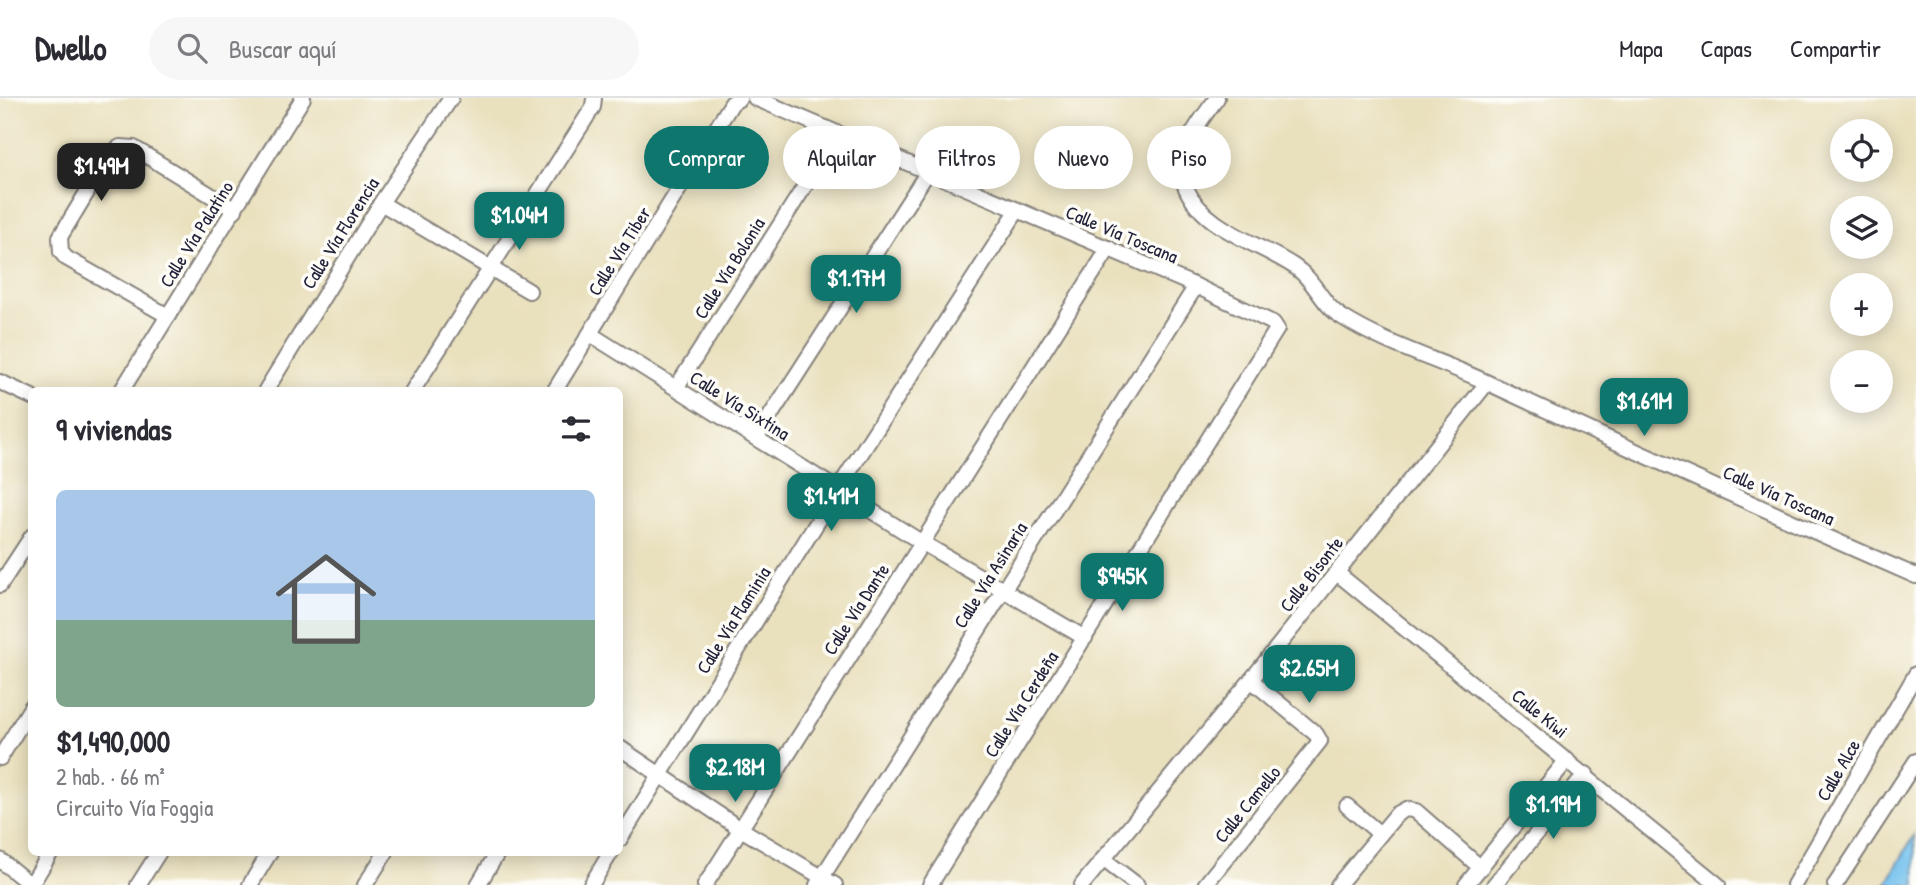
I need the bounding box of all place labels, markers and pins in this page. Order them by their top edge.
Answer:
pin: $1.49M [44,144,158,203]
pin: $1.04M [462,192,576,252]
pin: $1.17M [799,256,913,315]
pin: $1.61M [1587,378,1701,438]
pin: $1.41M [774,474,888,533]
pin: $945K [1073,554,1171,613]
pin: $2.65M [1252,646,1366,705]
pin: $2.18M [678,744,792,804]
pin: $1.19M [1496,782,1610,841]

